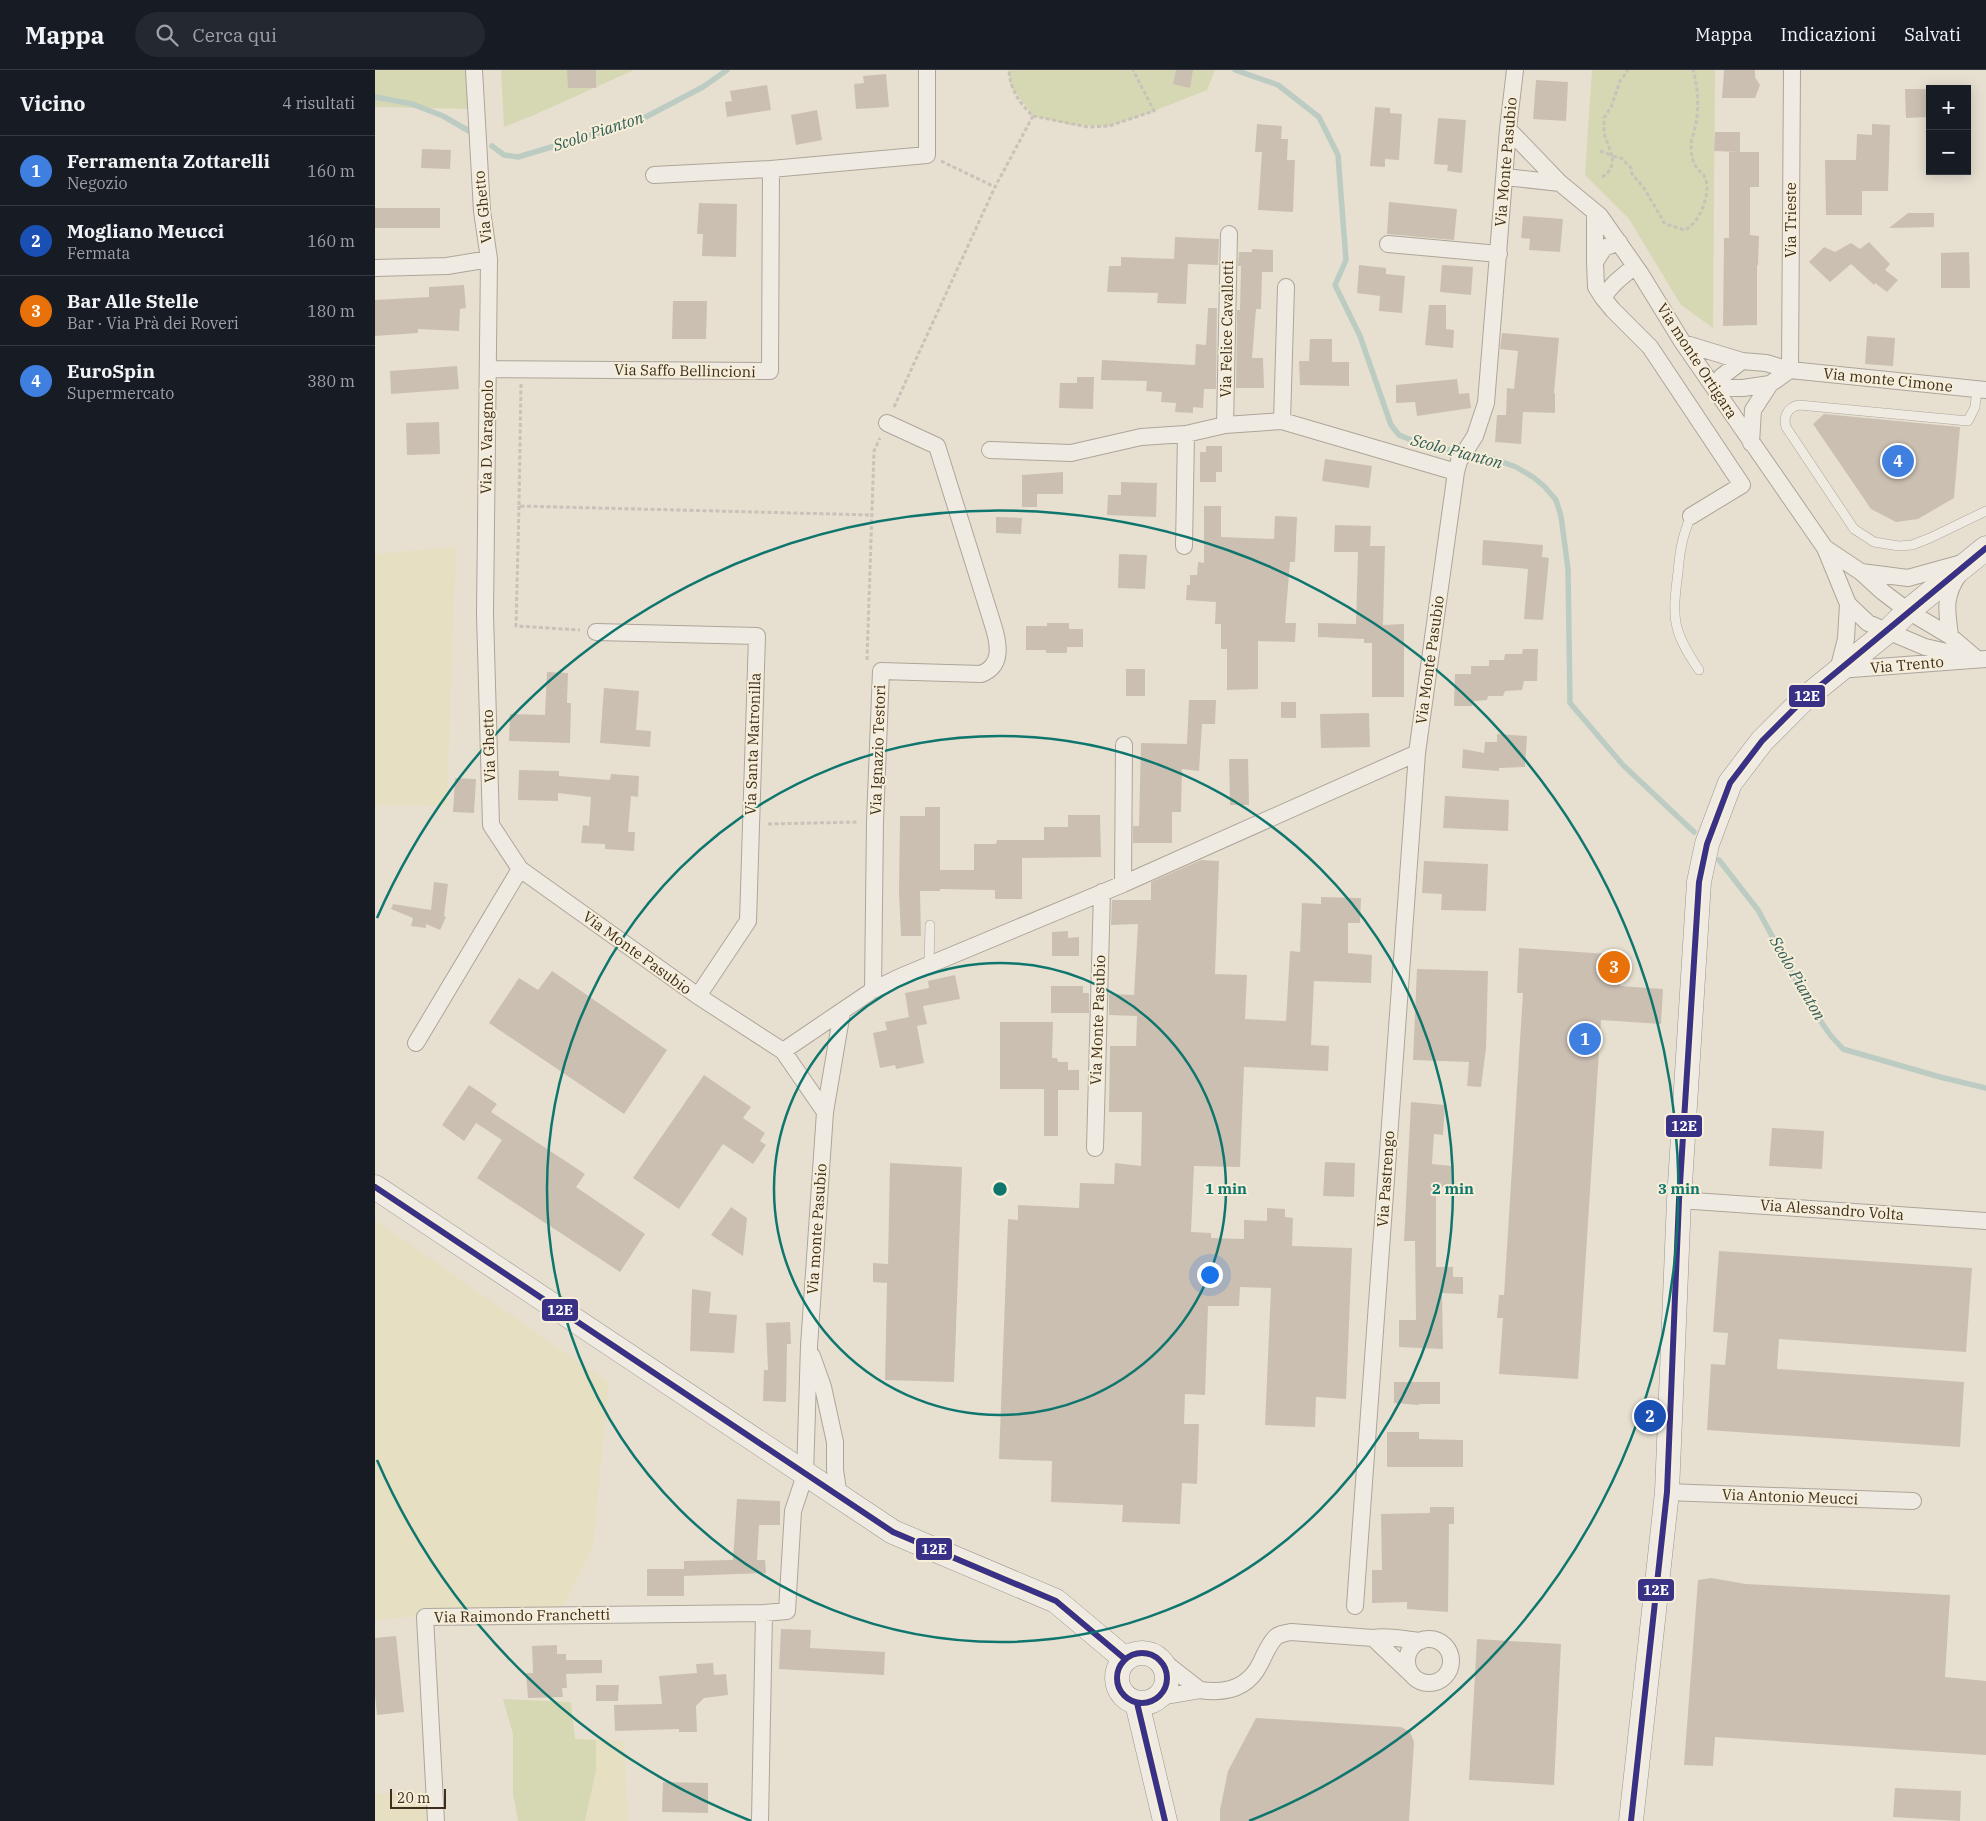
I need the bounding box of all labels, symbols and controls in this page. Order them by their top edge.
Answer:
search box [135,12,485,57]
text: Mappa [25,19,105,51]
icon: search [153,21,181,49]
text: Cerca qui [193,23,277,47]
text: Mappa [1695,23,1753,46]
text: Indicazioni [1781,23,1876,46]
text: Salvati [1904,23,1961,46]
map controls [1926,85,1971,175]
button: + [1926,85,1971,130]
text: Vicino [20,89,86,117]
text: 4 risultati [282,93,355,113]
street label: Via Monte Pasubio [1490,96,1521,228]
water label: Scolo Pianton [549,107,646,155]
button: − [1926,130,1971,175]
text: Ferramenta Zottarelli [67,149,270,173]
text: 1 [31,161,41,181]
text: 160 m [307,161,355,181]
street label: Via Ghetto [469,170,496,244]
text: Negozio [67,173,128,193]
street label: Via Trieste [1781,182,1800,258]
text: Mogliano Meucci [67,219,224,243]
text: 2 [31,231,41,251]
text: 160 m [307,231,355,251]
text: Fermata [67,243,130,263]
street label: Via Felice Cavallotti [1216,260,1237,398]
text: Bar Alle Stelle [67,289,199,313]
street label: Via monte Ortigara [1653,299,1742,422]
text: 3 [31,301,41,321]
text: 180 m [307,301,355,321]
text: Bar · Via Prà dei Roveri [67,313,239,333]
text: EuroSpin [67,359,155,383]
street label: Via Saffo Bellincioni [614,360,756,381]
street label: Via monte Cimone [1822,363,1954,396]
text: 4 [31,371,41,391]
text: 380 m [307,371,355,391]
street label: Via D. Varagnolo [476,380,497,494]
text: Supermercato [67,383,174,403]
water label: Scolo Pianton [1408,429,1505,473]
pin: 4 [1882,442,1914,480]
street label: Via Monte Pasubio [1411,594,1448,726]
street label: Via Trento [1869,652,1944,677]
street label: Via Santa Matronilla [741,672,764,816]
street label: Via Ignazio Testori [866,684,889,816]
line badge: 12E [1788,684,1826,708]
text: 12E [1794,687,1820,705]
street label: Via Ghetto [478,709,499,783]
street label: Via Monte Pasubio [579,907,696,999]
water label: Scolo Pianton [1765,931,1830,1024]
pin: 3 [1598,948,1630,986]
street label: Via Monte Pasubio [1086,955,1109,1085]
pin: 1 [1569,1020,1601,1058]
line badge: 12E [1665,1114,1703,1138]
text: 12E [1671,1117,1697,1135]
street label: Via Pastrengo [1373,1130,1398,1228]
street label: Via monte Pasubio [802,1163,831,1295]
text: 1 min [1205,1179,1247,1198]
text: 2 min [1432,1179,1474,1198]
text: 3 min [1658,1179,1700,1198]
centre of rings [991,1180,1009,1198]
street label: Via Alessandro Volta [1759,1195,1905,1224]
your location [1197,1262,1223,1288]
line badge: 12E [541,1298,579,1322]
text: 12E [547,1301,573,1319]
pin: 2 [1634,1397,1666,1435]
street label: Via Antonio Meucci [1722,1485,1859,1508]
line badge: 12E [915,1537,953,1561]
text: 12E [921,1540,947,1558]
line badge: 12E [1637,1578,1675,1602]
text: 12E [1643,1581,1669,1599]
street label: Via Raimondo Franchetti [434,1604,611,1627]
scale bar [390,1786,446,1809]
text: 20 m [397,1789,430,1807]

